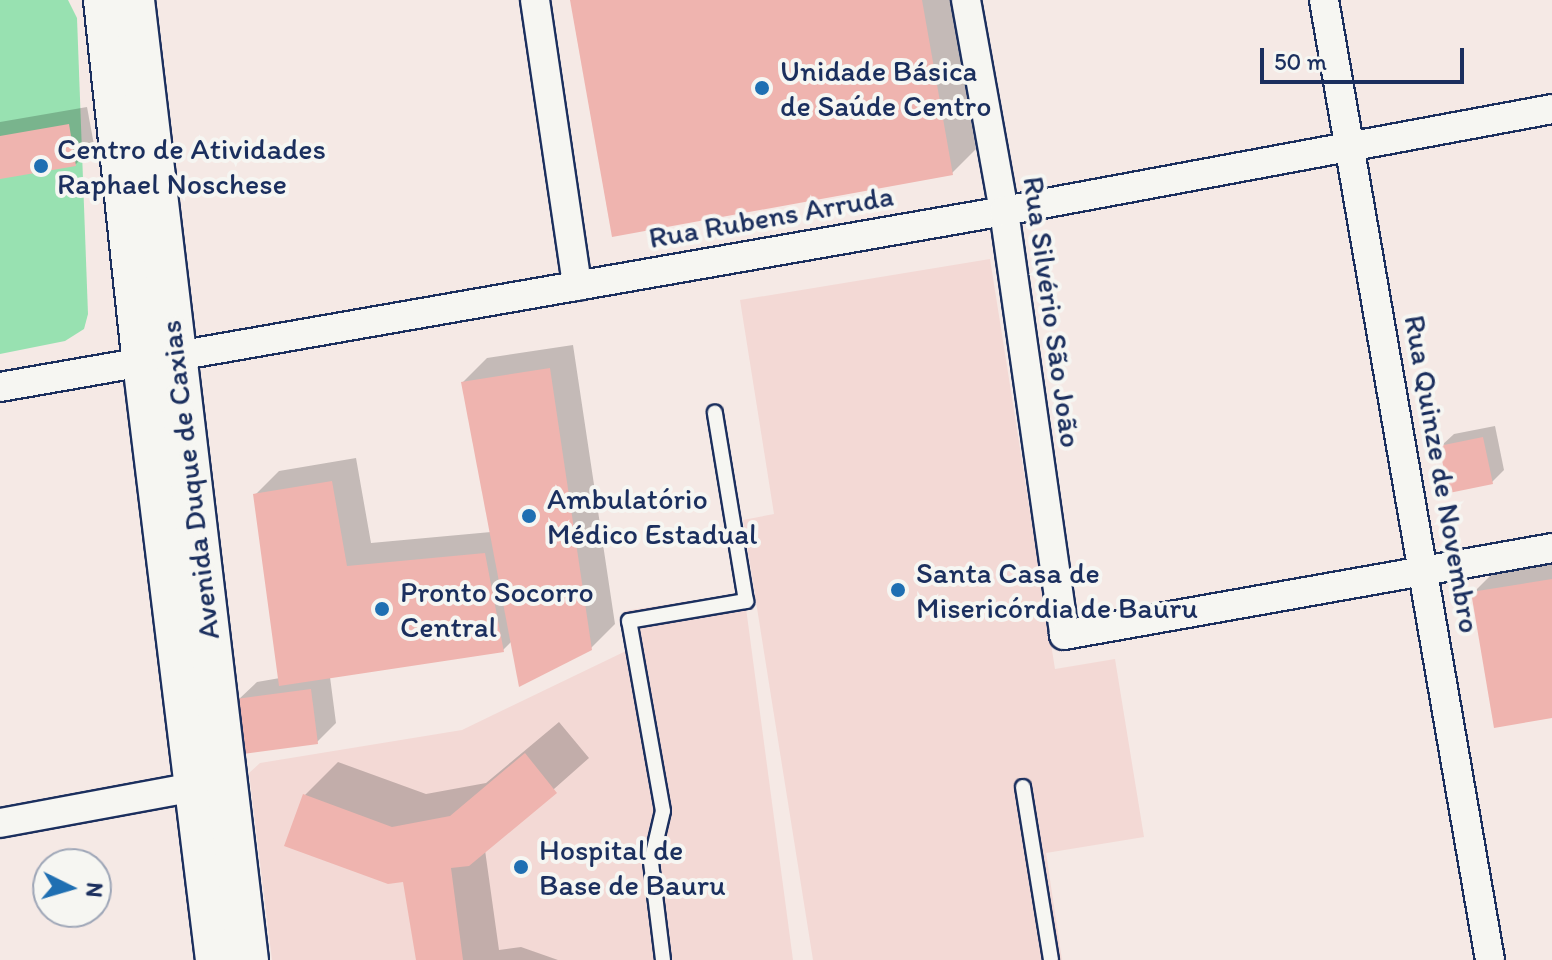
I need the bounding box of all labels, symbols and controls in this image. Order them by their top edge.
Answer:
scale bar [1264,32,1468,82]
text: 50 m [1274,47,1327,76]
place label: Unidade Básica de Saúde Centro [780,53,993,124]
marker: Unidade Básica de Saúde Centro [751,77,773,99]
place label: Centro de Atividades Raphael Noschese [57,131,326,202]
marker: Centro de Atividades Raphael Noschese [32,157,50,175]
street label: Rua Silvério São João [1015,174,1089,450]
street label: Rua Rubens Arruda [646,178,896,256]
street label: Rua Quinze de Novembro [1396,312,1488,636]
street label: Avenida Duque de Caxias [152,318,228,642]
place label: Ambulatório Médico Estadual [547,481,758,552]
marker: Ambulatório Médico Estadual [518,505,540,527]
place label: Santa Casa de Misericórdia de Bauru [916,555,1198,626]
place label: Pronto Socorro Central [400,574,594,644]
marker: Santa Casa de Misericórdia de Bauru [887,579,909,601]
marker: Pronto Socorro Central [371,598,393,620]
place label: Hospital de Base de Bauru [539,832,726,902]
north arrow [32,848,112,928]
marker: Hospital de Base de Bauru [510,856,532,878]
text: N [80,881,109,899]

